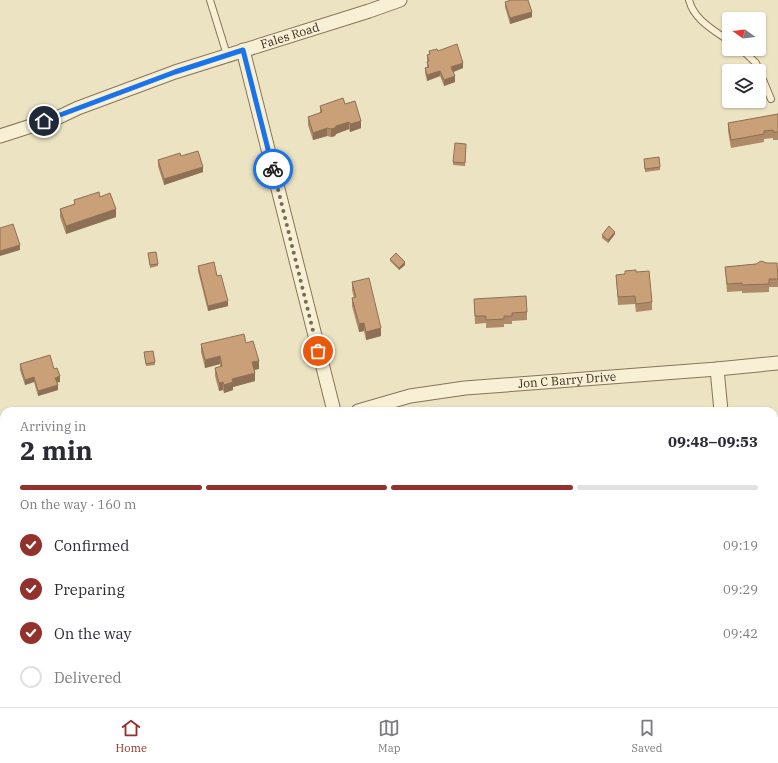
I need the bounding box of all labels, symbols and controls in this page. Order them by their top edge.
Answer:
north arrow [722,12,766,56]
map controls [722,12,766,108]
street label: Fales Road [259,19,321,52]
button: layers [722,64,766,108]
pin [27,104,61,138]
icon: home [33,110,55,132]
courier [253,149,293,189]
icon: bike [262,158,284,180]
pin [301,334,335,368]
icon: bag [307,340,329,362]
street label: Jon C Barry Drive [517,369,617,391]
text: Arriving in [20,418,86,435]
text: 09:48–09:53 [668,432,758,451]
text: 2 min [20,433,93,467]
text: On the way · 160 m [20,496,136,513]
icon: check [20,534,42,556]
text: Confirmed [54,536,129,555]
text: 09:19 [723,537,758,554]
icon: check [20,578,42,600]
text: Preparing [54,580,125,599]
text: 09:29 [723,581,758,598]
icon: check [20,622,42,644]
text: On the way [54,624,132,643]
text: 09:42 [723,625,758,642]
text: Delivered [54,668,122,687]
tab: Home [116,717,147,755]
tab: Map [378,717,400,755]
tab: Saved [632,717,662,755]

